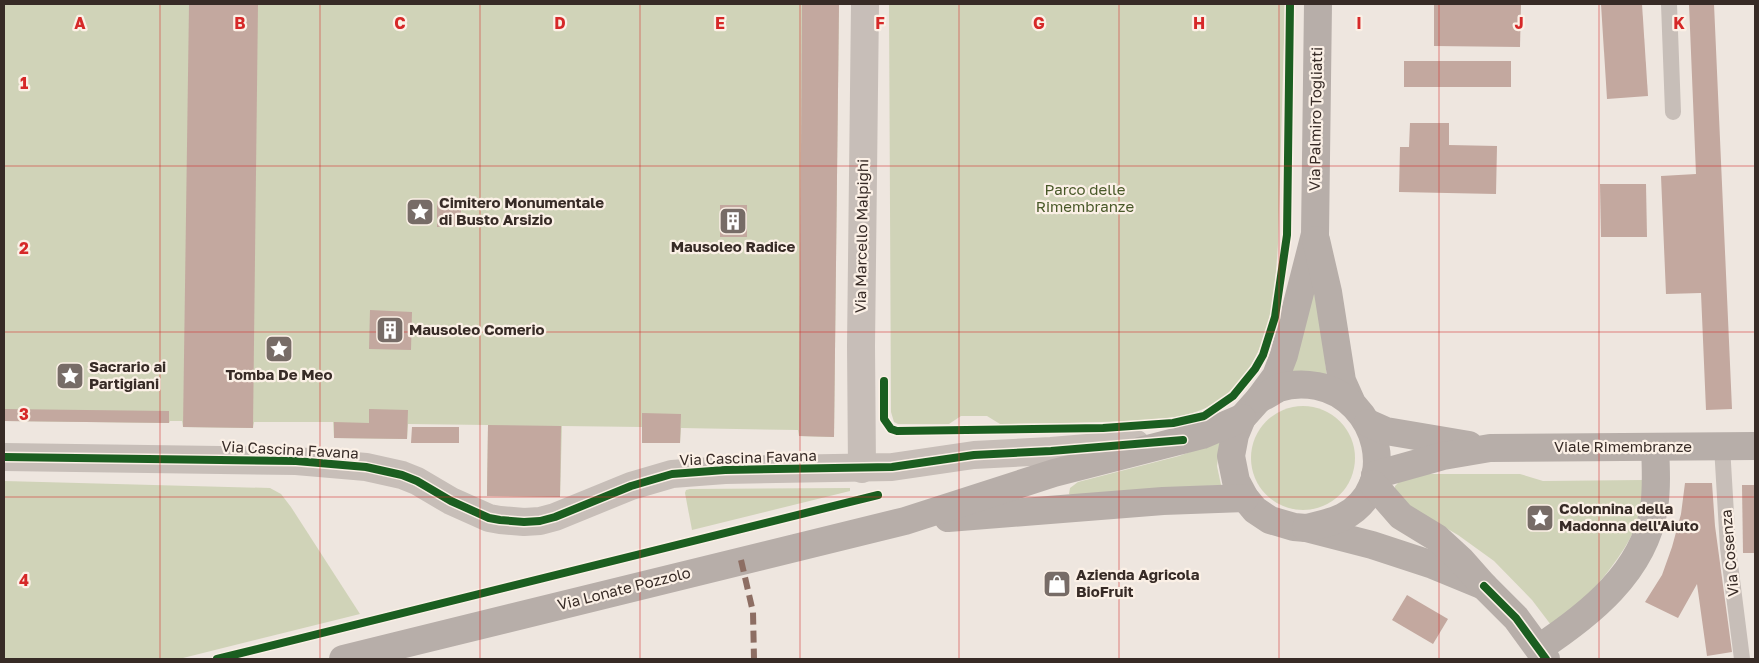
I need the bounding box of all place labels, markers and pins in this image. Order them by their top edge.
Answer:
place label: Cimitero Monumentale di Busto Arsizio [439,193,604,228]
place icon: Cimitero Monumentale di Busto Arsizio [405,197,435,227]
building icon: Mausoleo Radice [718,206,748,236]
place label: Mausoleo Radice [671,237,795,255]
building icon: Mausoleo Comerio [375,315,405,345]
place label: Mausoleo Comerio [409,320,545,338]
place icon: Tomba De Meo [264,334,294,364]
place label: Sacrario ai Partigiani [89,357,166,392]
place icon: Sacrario ai Partigiani [55,361,85,391]
place label: Tomba De Meo [226,365,332,383]
place label: Colonnina della Madonna dell'Aiuto [1559,499,1699,534]
place icon: Colonnina della Madonna dell'Aiuto [1525,503,1555,533]
place label: Azienda Agricola BioFruit [1076,565,1200,600]
shop icon: Azienda Agricola BioFruit [1042,569,1072,599]

